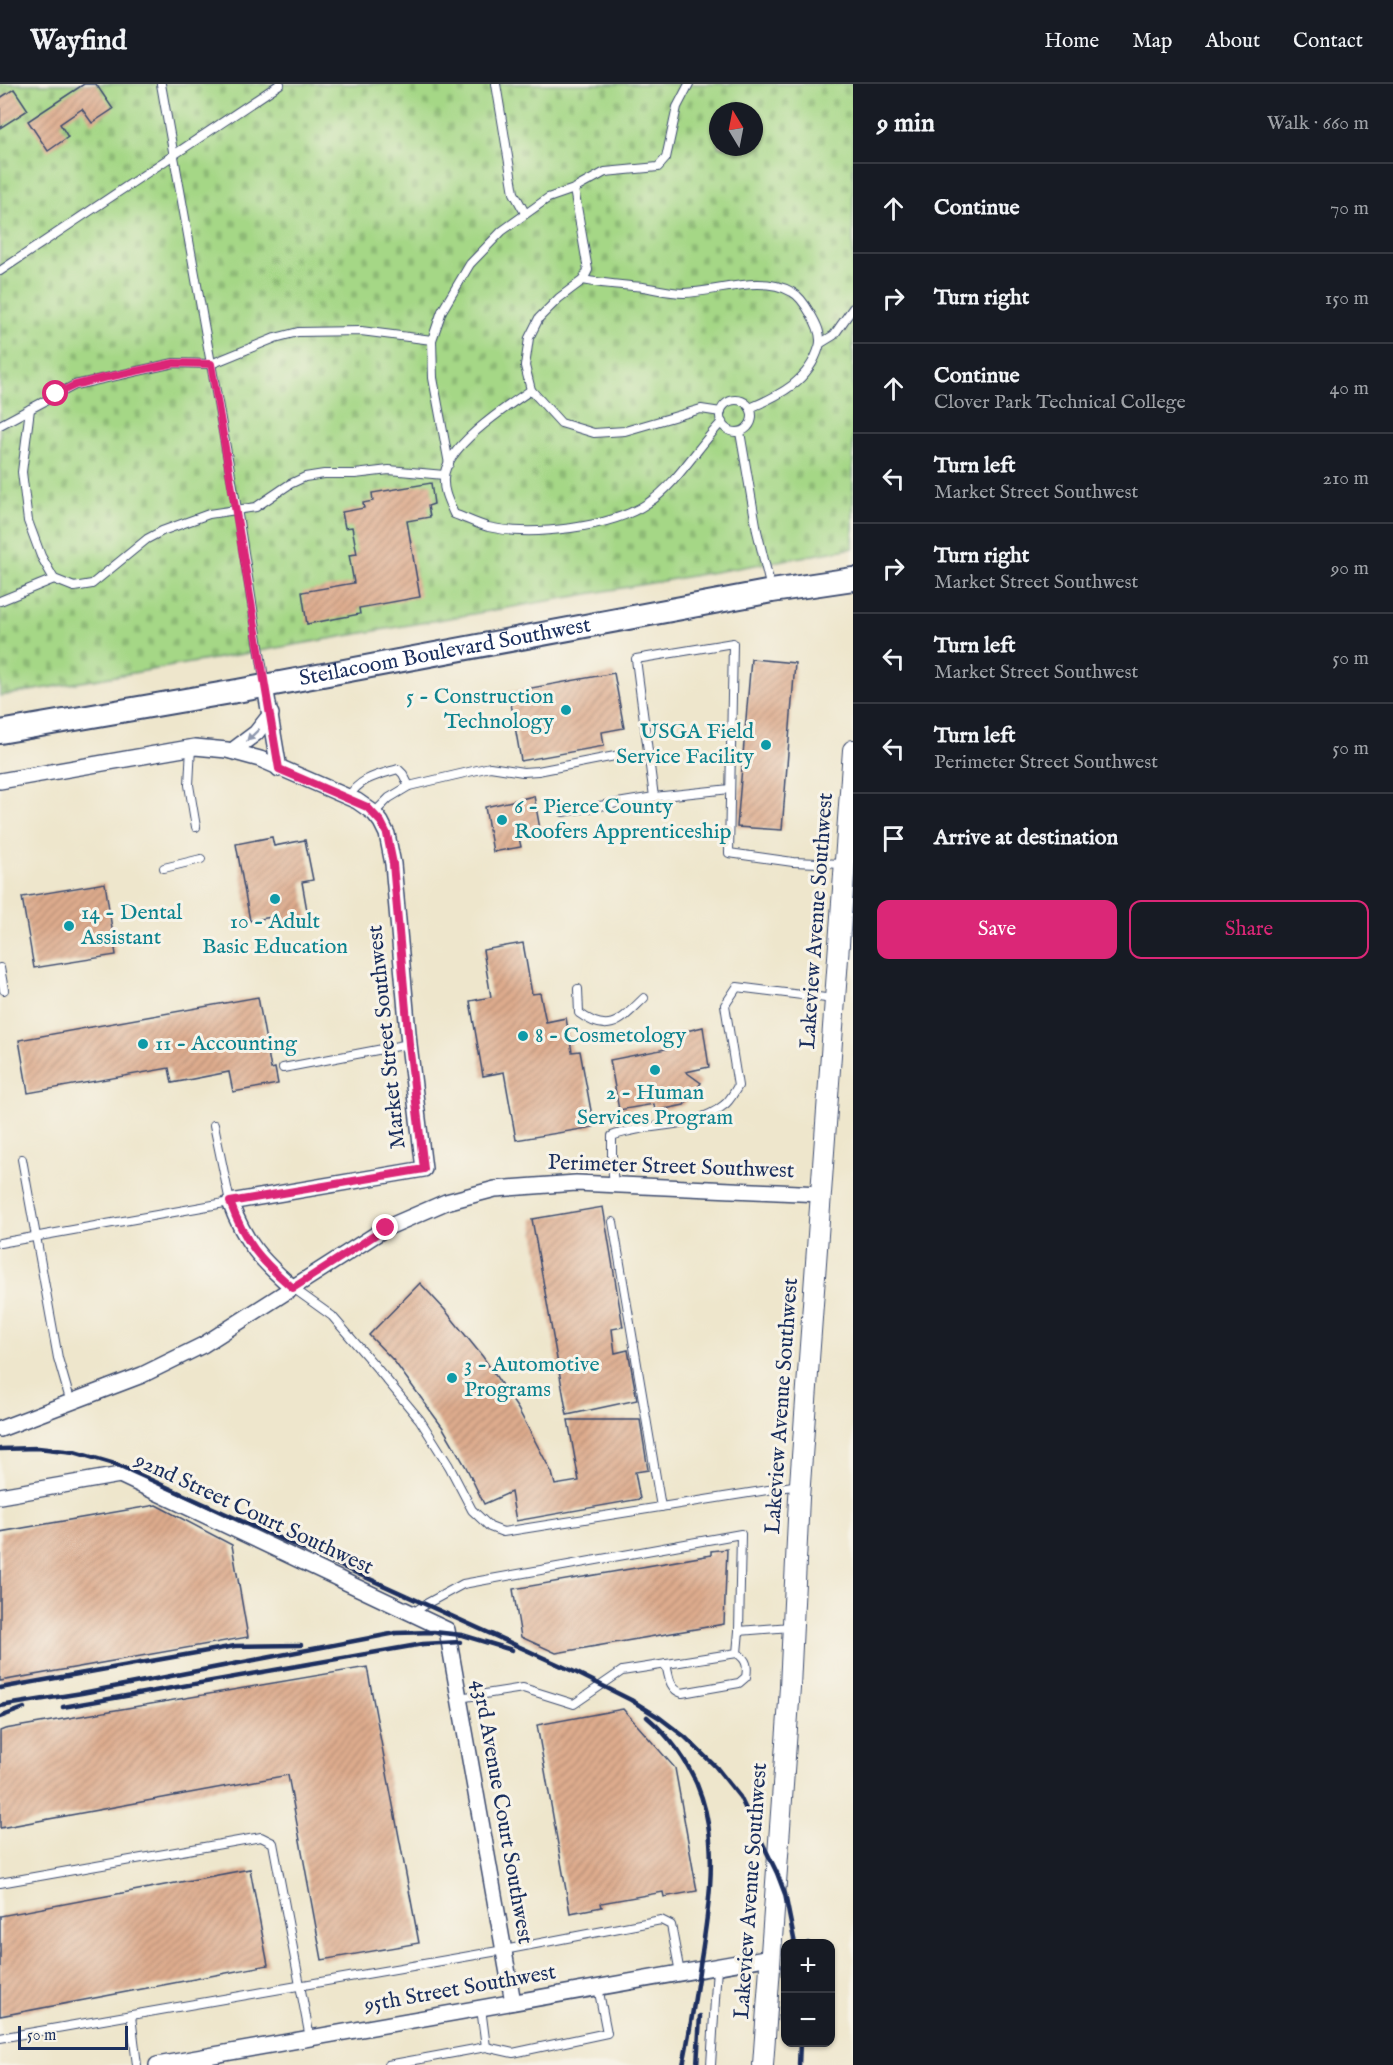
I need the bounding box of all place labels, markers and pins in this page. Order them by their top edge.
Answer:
place label: 5 - Construction Technology [406,683,554,736]
marker: 5 - Construction Technology [559,703,573,717]
place label: USGA Field Service Facility [616,718,754,771]
marker: USGA Field Service Facility [759,738,773,752]
place label: 6 - Pierce County Roofers Apprenticeship [514,793,732,846]
marker: 6 - Pierce County Roofers Apprenticeship [495,813,509,827]
marker: 10 - Adult Basic Education [268,892,282,906]
place label: 14 - Dental Assistant [80,899,182,952]
place label: 10 - Adult Basic Education [202,908,348,961]
marker: 14 - Dental Assistant [62,919,76,933]
place label: 8 - Cosmetology [535,1022,686,1050]
marker: 8 - Cosmetology [516,1029,530,1043]
place label: 11 - Accounting [155,1030,298,1058]
marker: 11 - Accounting [136,1037,150,1051]
marker: 2 - Human Services Program [648,1063,662,1077]
place label: 2 - Human Services Program [577,1079,733,1132]
place label: 3 - Automotive Programs [464,1351,599,1404]
marker: 3 - Automotive Programs [445,1371,459,1385]

